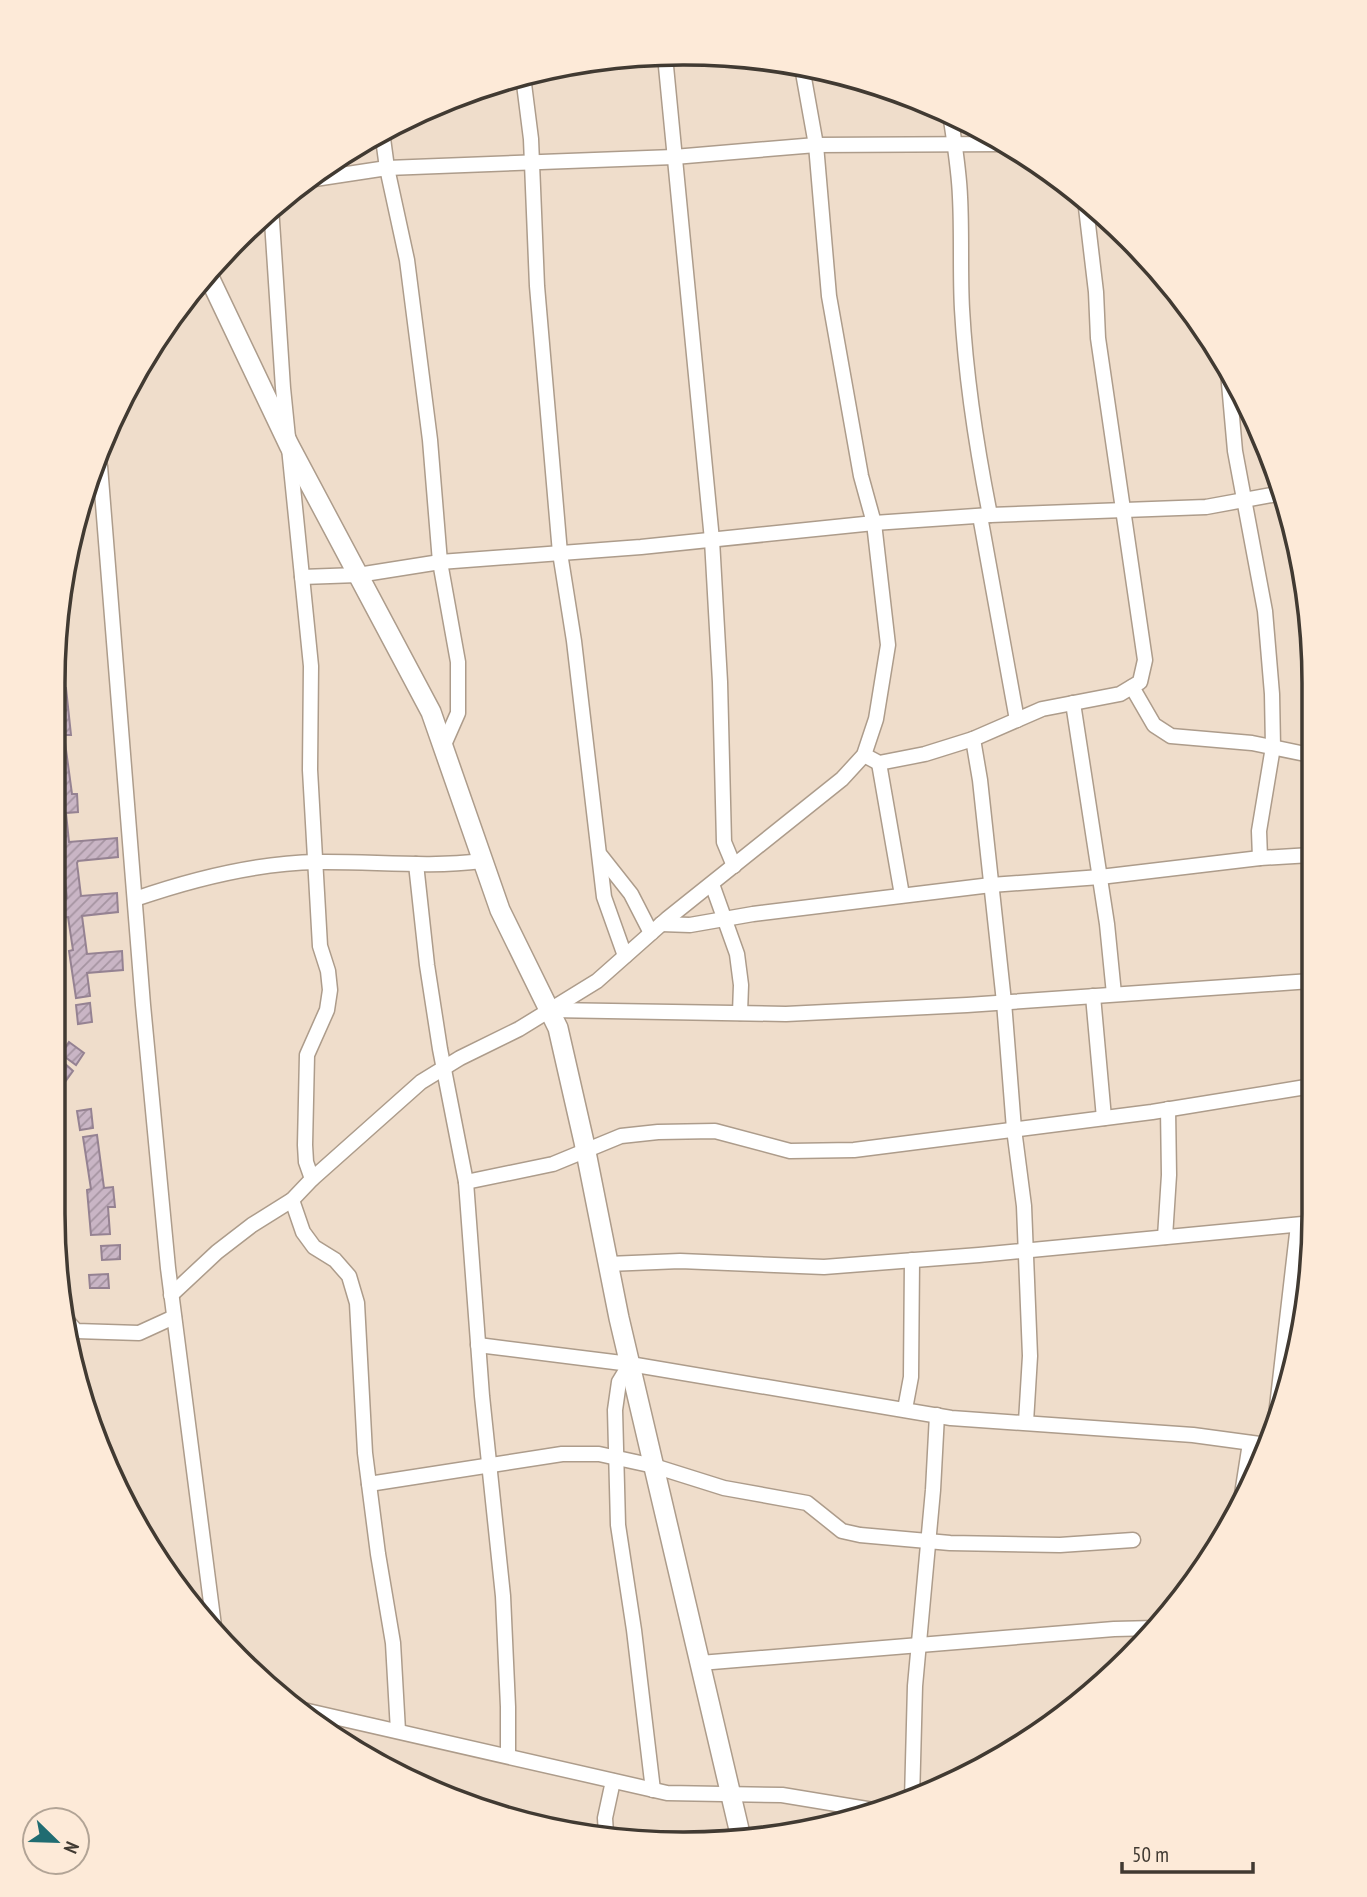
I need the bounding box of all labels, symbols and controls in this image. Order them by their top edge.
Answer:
north arrow [21,1806,91,1876]
scale bar [1122,1830,1253,1874]
text: N [59,1838,85,1857]
text: 50 m [1132,1841,1169,1868]

